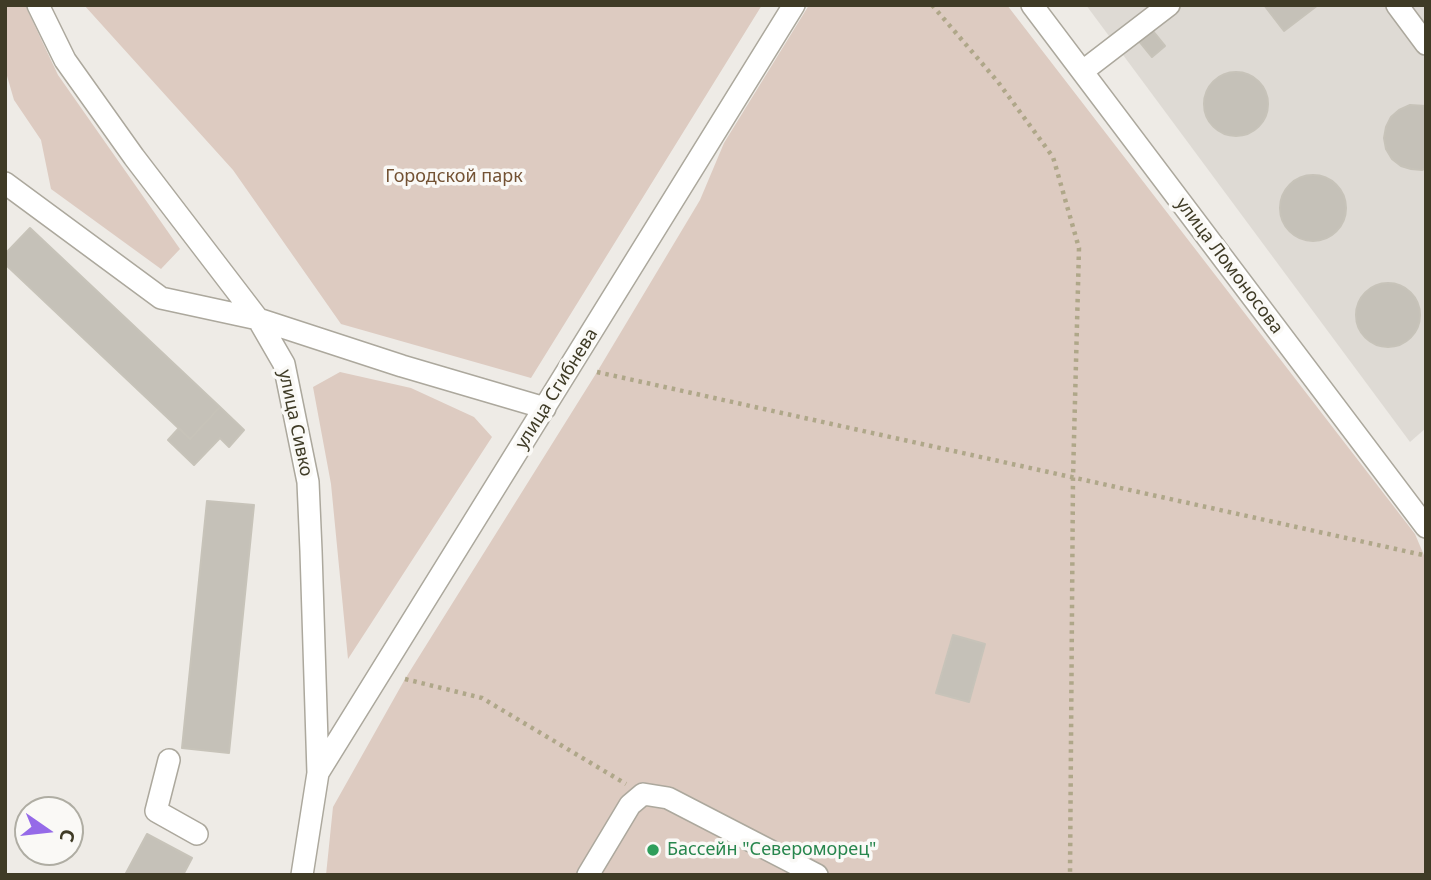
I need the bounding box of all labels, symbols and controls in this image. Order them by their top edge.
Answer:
park label: Городской парк [385,166,523,188]
street label: улица Ломоносова [1171,194,1287,338]
street label: улица Сгибнева [511,325,603,453]
street label: улица Сивко [273,368,317,478]
north arrow [14,796,84,866]
text: С [53,826,82,845]
place label: Бассейн "Североморец" [667,839,876,861]
marker: Бассейн "Североморец" [645,842,661,858]

